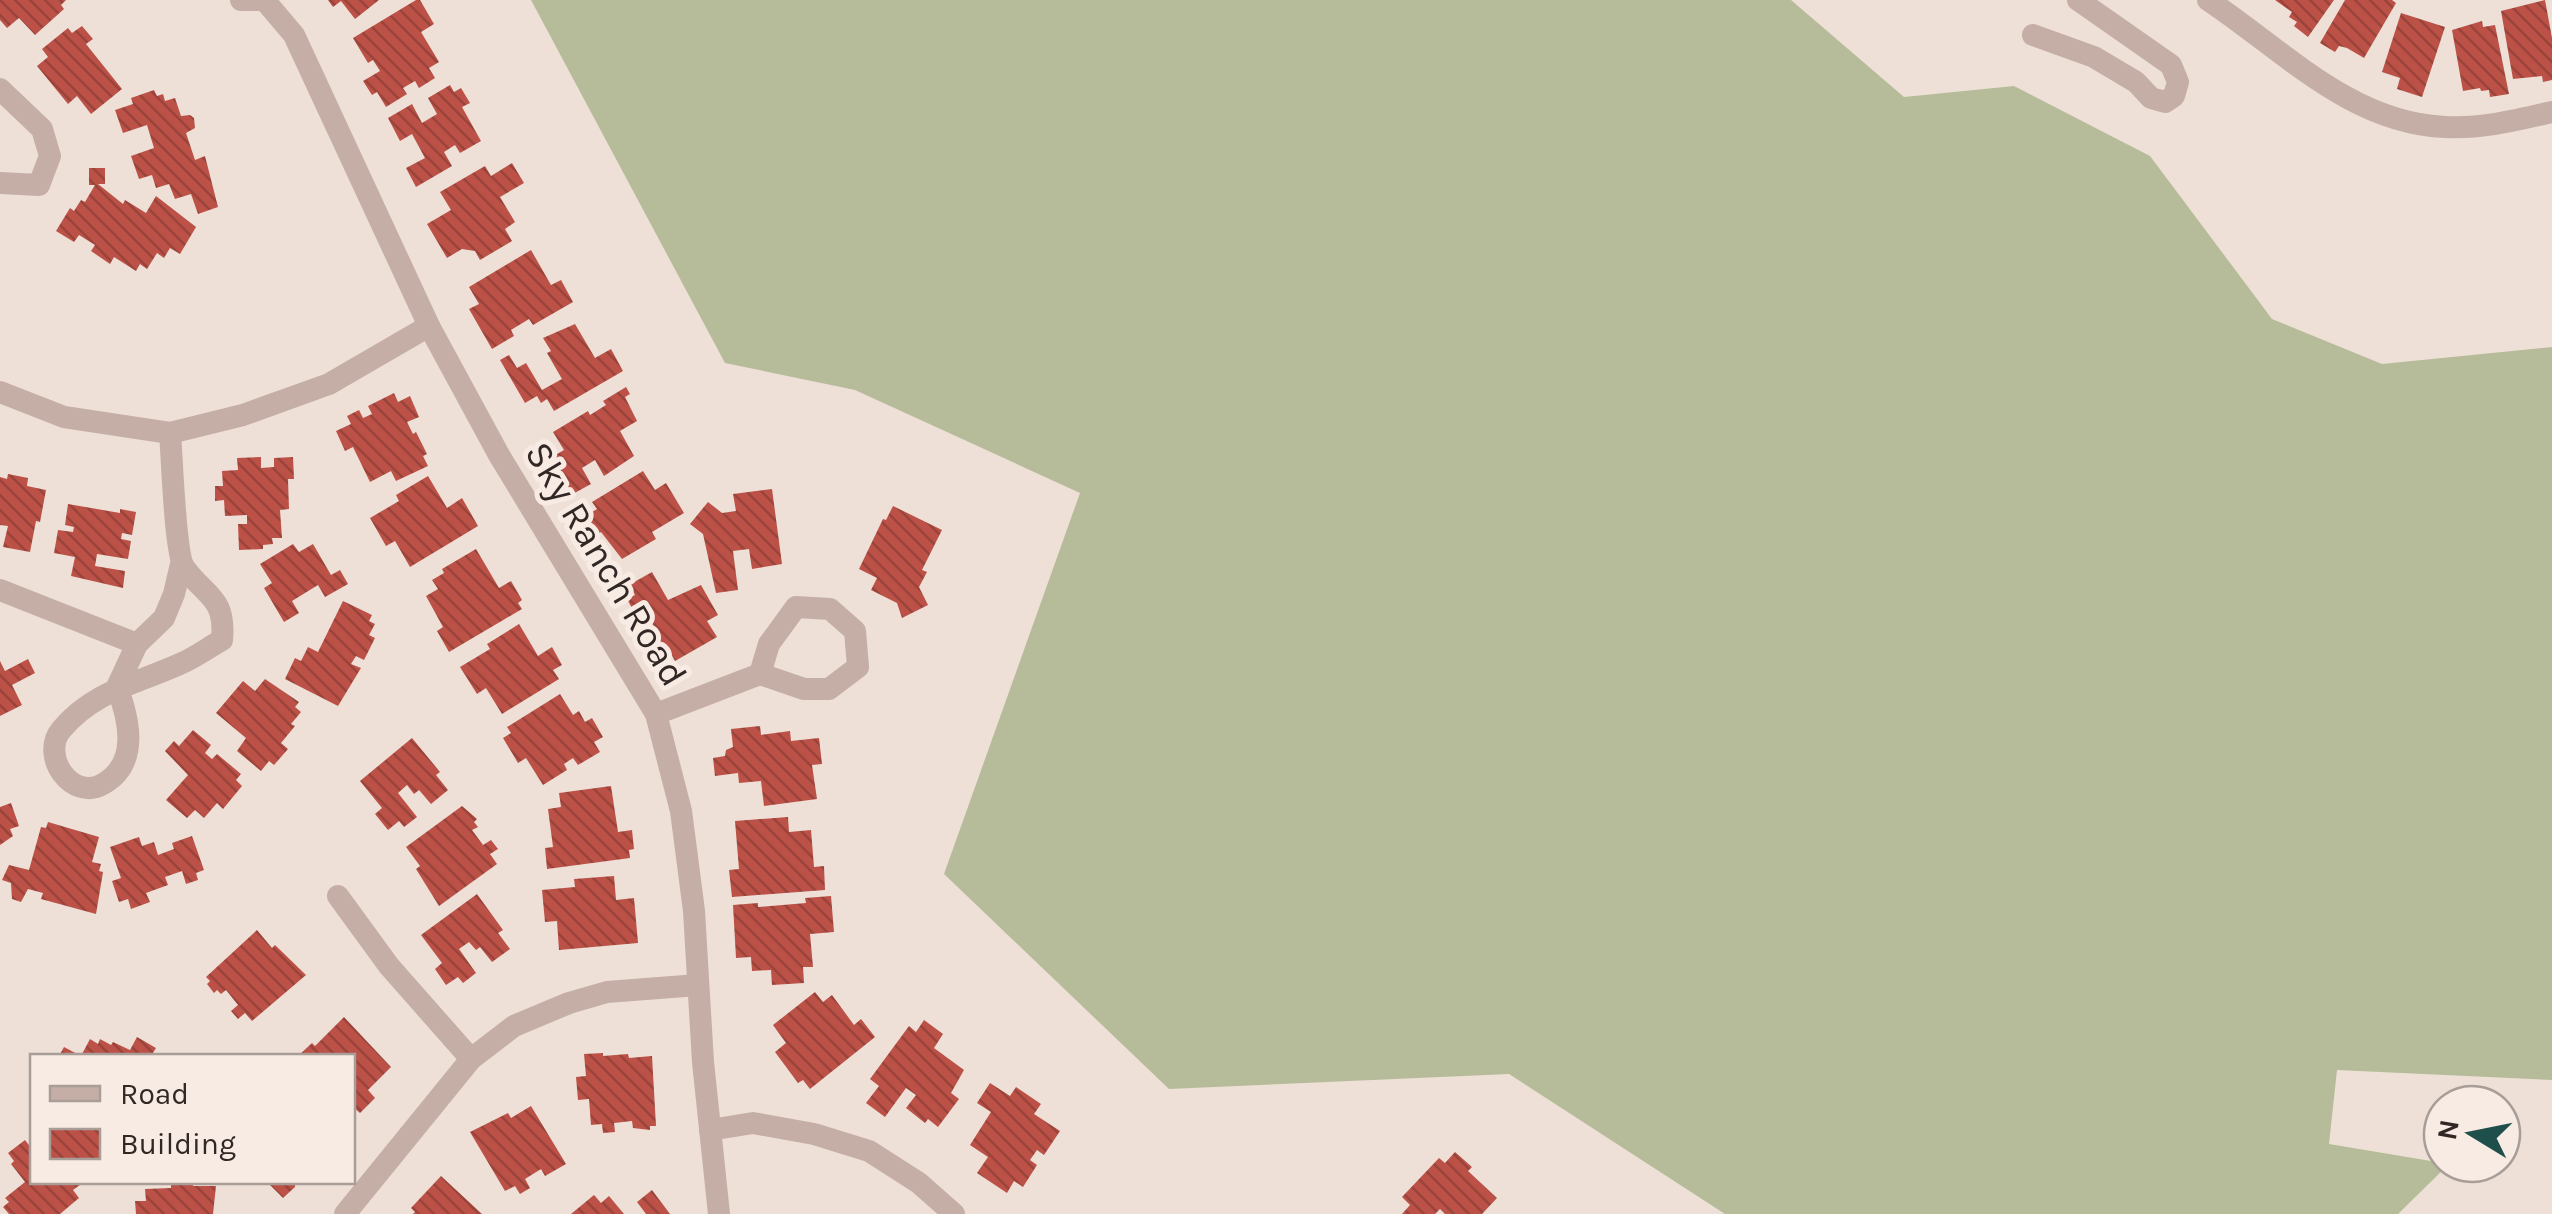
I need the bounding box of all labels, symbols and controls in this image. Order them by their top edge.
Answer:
street label: Sky Ranch Road [515,434,697,694]
legend [30,1054,355,1184]
text: Road [120,1076,189,1112]
north arrow [2422,1084,2522,1184]
text: N [2430,1117,2466,1142]
text: Building [120,1126,236,1162]

